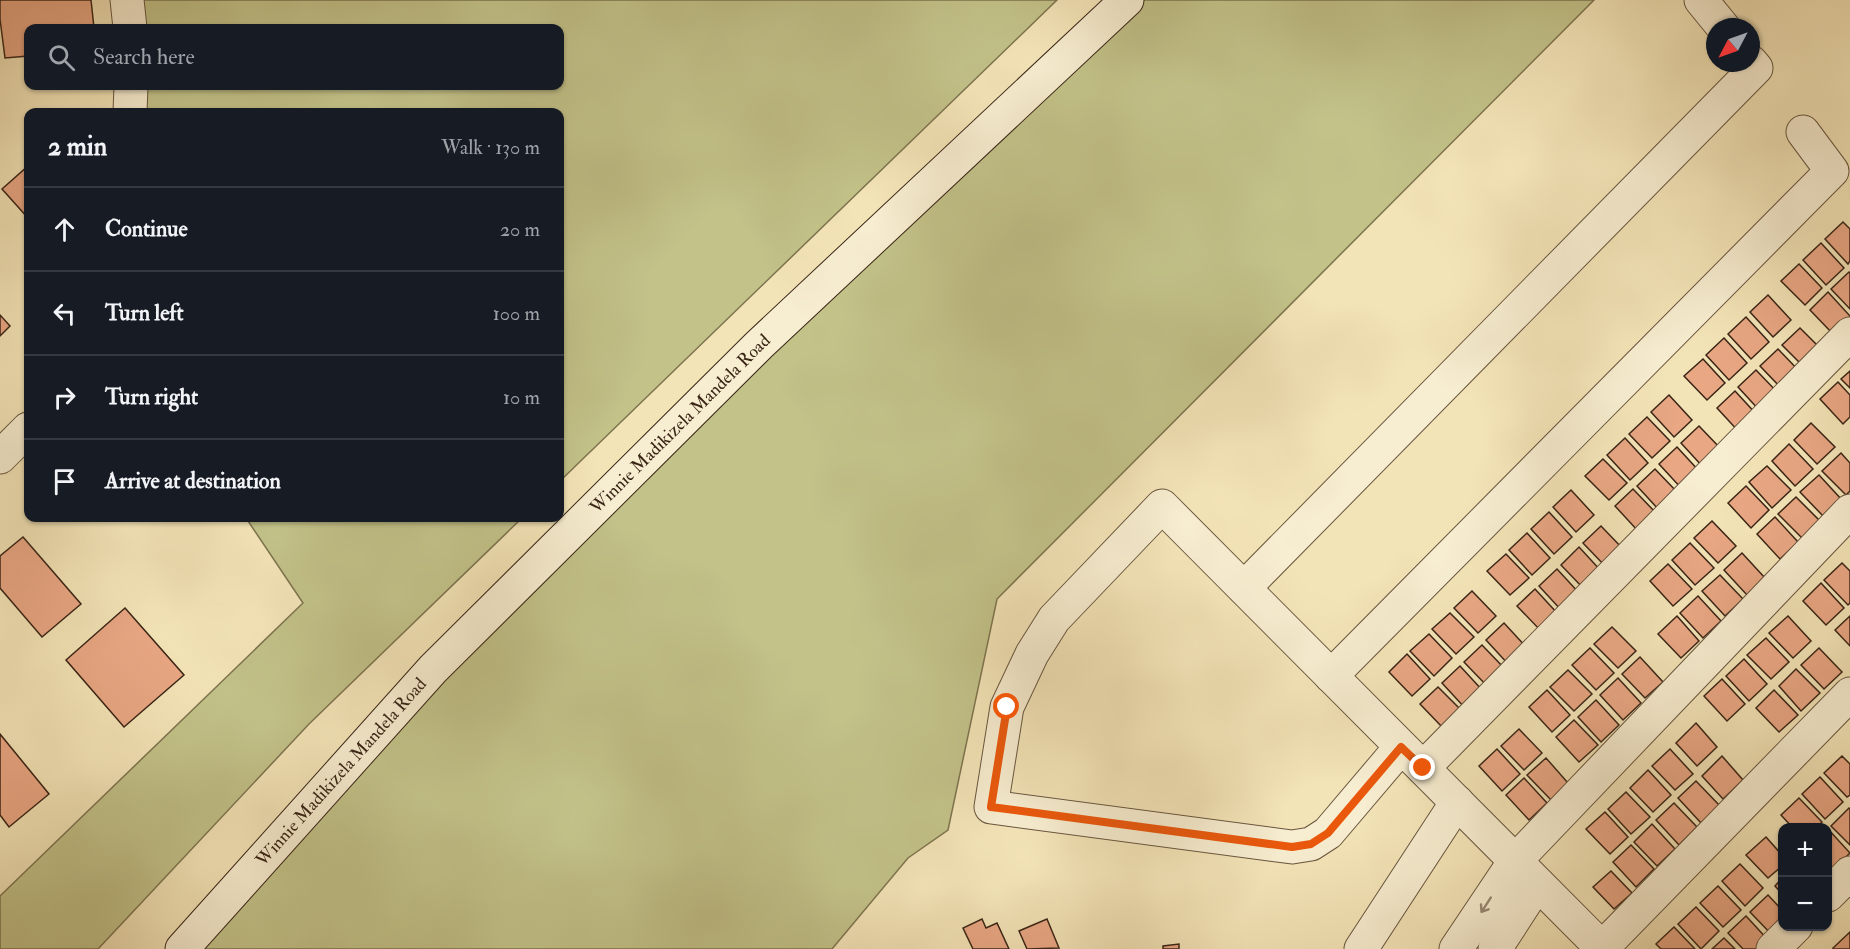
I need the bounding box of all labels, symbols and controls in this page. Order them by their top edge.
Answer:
north arrow [1706,18,1760,72]
search box [24,24,564,90]
icon: search [45,41,78,74]
text: Search here [93,43,195,71]
text: 2 min [48,131,107,163]
text: Walk · 130 m [441,135,540,160]
icon: ahead [48,213,81,246]
text: Continue [105,215,188,243]
text: 20 m [500,217,540,242]
icon: left [48,297,81,330]
text: Turn left [105,299,184,327]
text: 100 m [493,301,540,326]
street label: Winnie Madikizela Mandela Road [584,329,775,519]
icon: right [48,381,81,414]
text: Turn right [105,383,198,411]
text: 10 m [503,385,540,410]
icon: arrive [48,465,81,498]
text: Arrive at destination [105,467,281,495]
street label: Winnie Madikizela Mandela Road [250,673,432,872]
route start [993,693,1019,719]
route end [1409,754,1435,780]
map controls [1778,823,1832,931]
button: + [1778,823,1832,877]
button: − [1778,877,1832,931]
one-way arrow [1479,896,1491,913]

